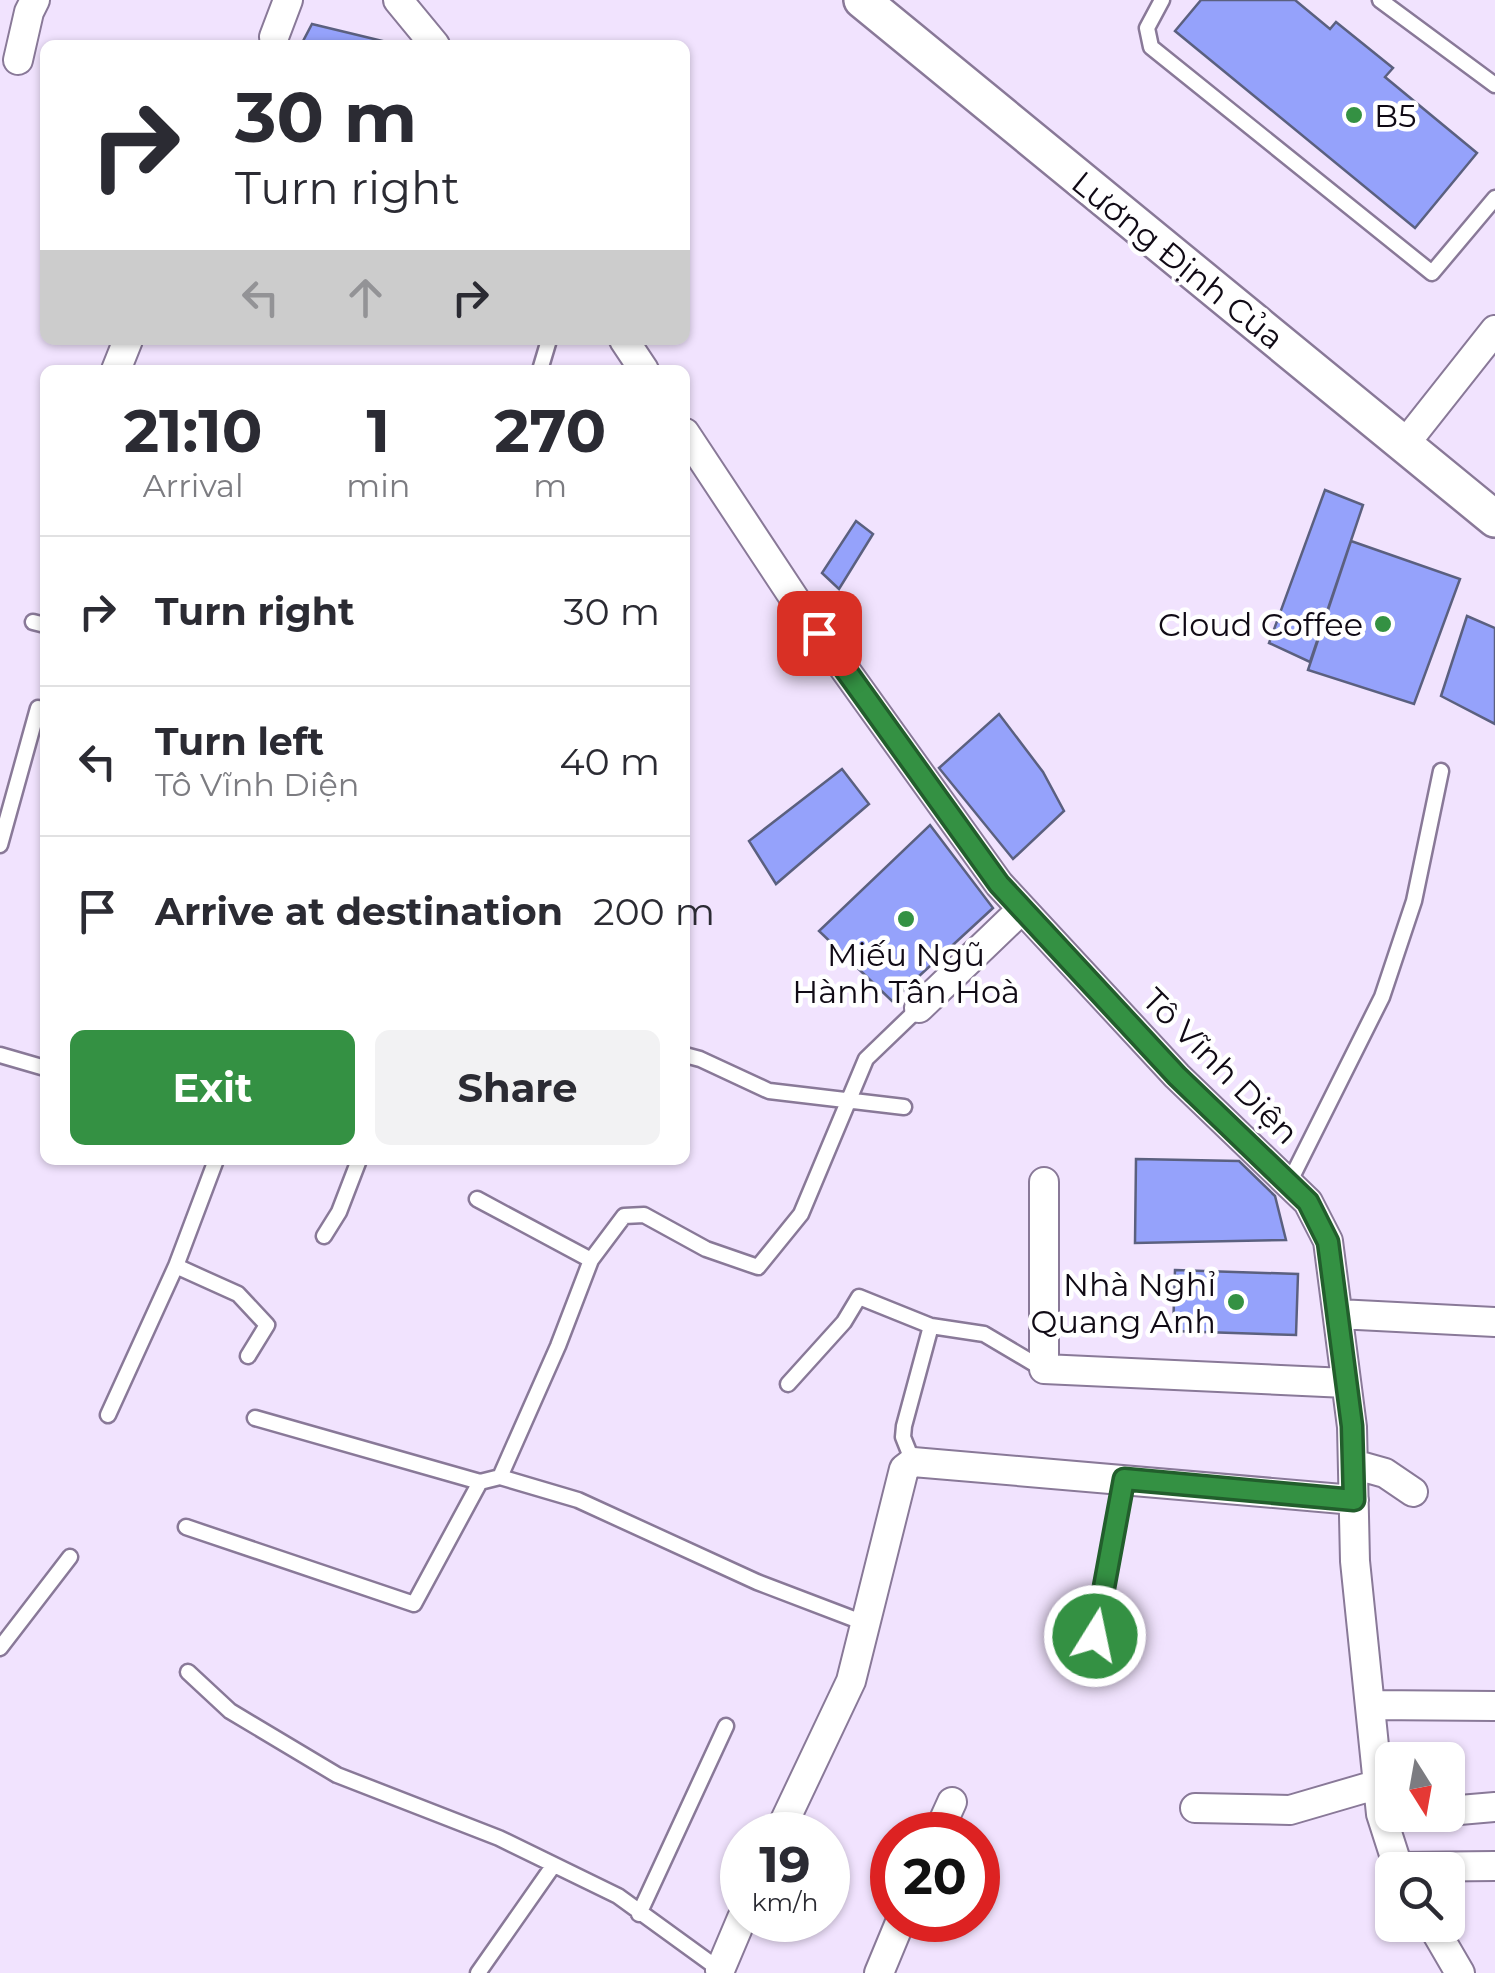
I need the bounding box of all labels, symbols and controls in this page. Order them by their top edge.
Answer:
text: 30 m [235,74,417,160]
icon: right [70,80,200,210]
place label: B5 [1374,96,1416,135]
marker: B5 [1343,104,1365,126]
text: Turn right [235,160,460,215]
street label: Lương Định Của [1064,163,1292,357]
icon: left [233,270,288,325]
icon: ahead [338,270,393,325]
icon: right [443,270,498,325]
text: 21:10 [124,394,263,467]
text: 1 [367,394,390,467]
text: 270 [494,394,606,467]
text: Arrival [143,466,244,505]
text: min [346,466,410,505]
text: m [533,466,567,505]
icon: right [70,584,125,639]
text: Turn right [155,588,354,635]
text: 30 m [563,588,660,635]
pin [777,591,862,676]
place label: Cloud Coffee [1158,605,1363,644]
icon: arrive [792,606,847,661]
marker: Cloud Coffee [1372,613,1394,635]
text: Turn left [155,718,324,765]
icon: left [70,734,125,789]
text: 40 m [559,738,660,785]
text: Tô Vĩnh Diện [155,765,359,804]
icon: arrive [70,884,125,939]
text: Arrive at destination [155,888,563,935]
text: 200 m [593,888,715,935]
marker: Miếu Ngũ Hành Tân Hoà [895,908,917,930]
place label: Miếu Ngũ Hành Tân Hoà [792,935,1020,1011]
street label: Tô Vĩnh Diện [1135,980,1307,1152]
button: Exit [70,1030,355,1145]
button: Share [375,1030,660,1145]
place label: Nhà Nghỉ Quang Anh [1031,1265,1216,1341]
marker: Nhà Nghỉ Quang Anh [1225,1291,1247,1313]
position arrow [1043,1584,1147,1688]
north arrow [1375,1742,1465,1832]
map controls [1375,1742,1465,1942]
speed limit sign: 20 [870,1812,1000,1942]
text: 19 [759,1834,811,1895]
button: search [1375,1852,1465,1942]
text: km/h [752,1887,818,1917]

